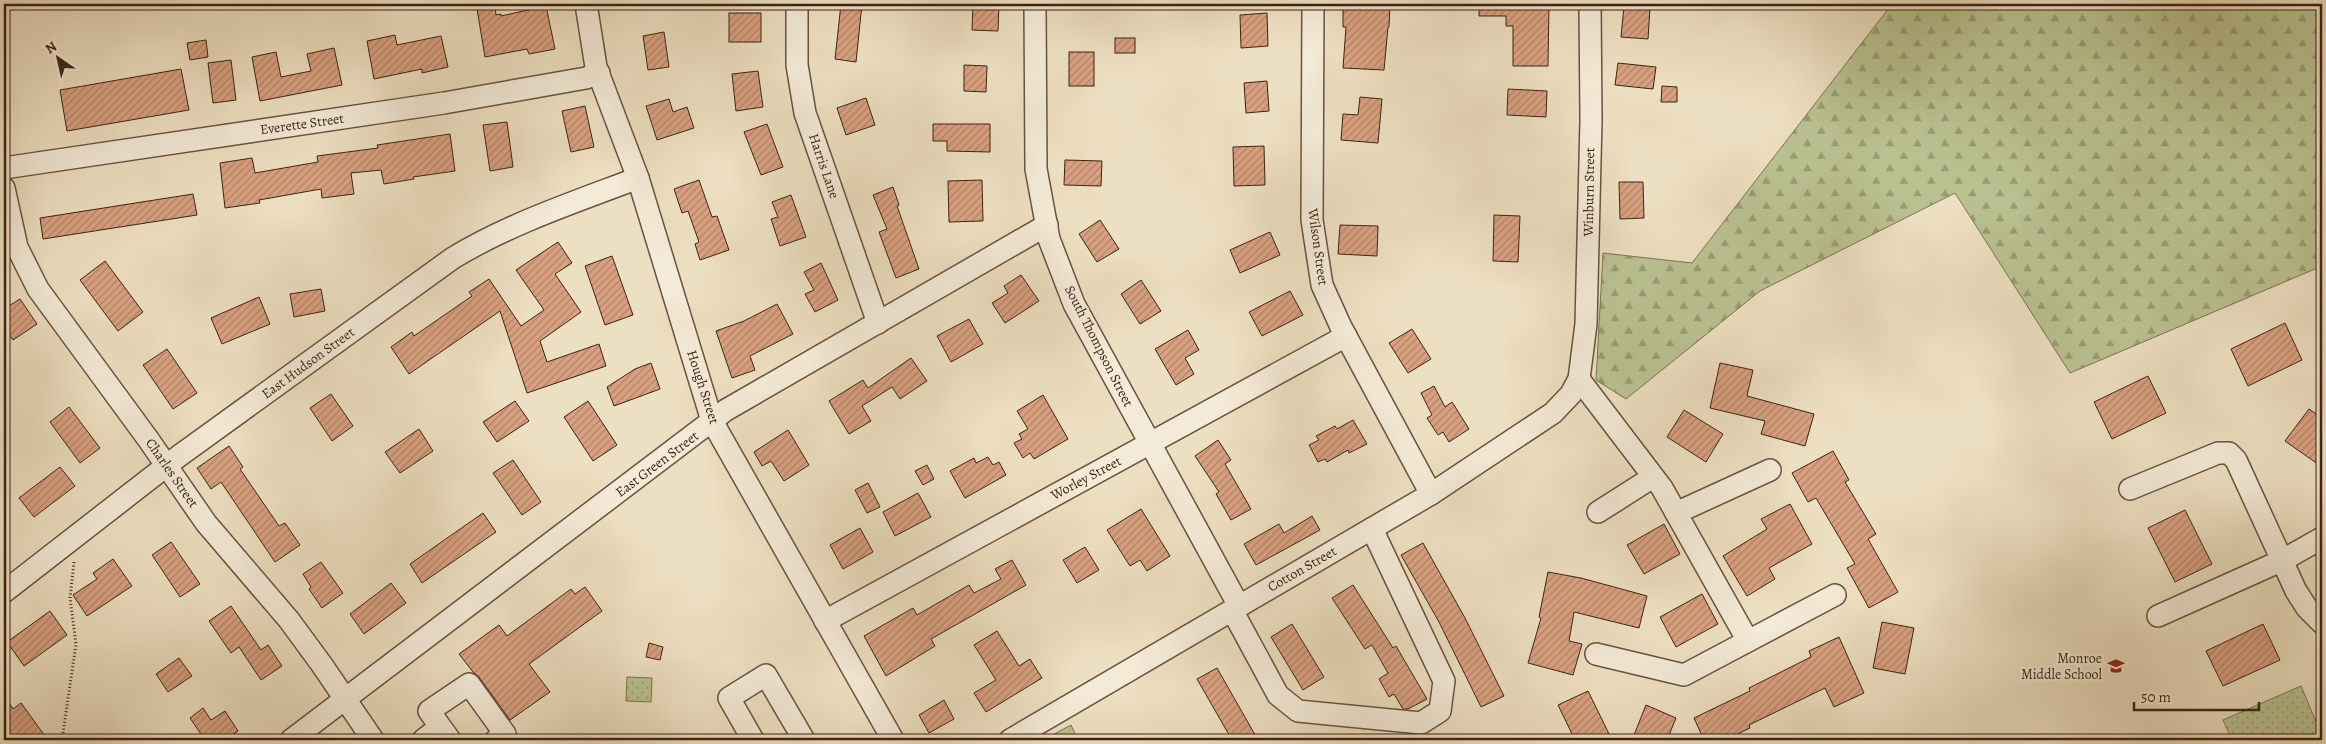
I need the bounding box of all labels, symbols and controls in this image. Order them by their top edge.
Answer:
north arrow [32,32,82,82]
text: N [41,37,61,58]
street label: Everette Street [259,109,345,139]
street label: Harris Lane [804,131,844,201]
street label: Winburn Street [1579,147,1599,238]
street label: Wilson Street [1303,206,1333,287]
street label: South Thompson Street [1060,282,1138,410]
street label: East Hudson Street [258,323,359,403]
street label: Hough Street [682,348,724,427]
street label: East Green Street [612,426,703,501]
street label: Charles Street [141,435,203,512]
street label: Worley Street [1046,451,1125,505]
street label: Cotton Street [1264,541,1340,596]
place label: Monroe Middle School [2021,649,2103,684]
school or university icon: Monroe Middle School [2106,656,2126,676]
scale bar [2134,679,2258,711]
text: 50 m [2141,687,2171,707]

